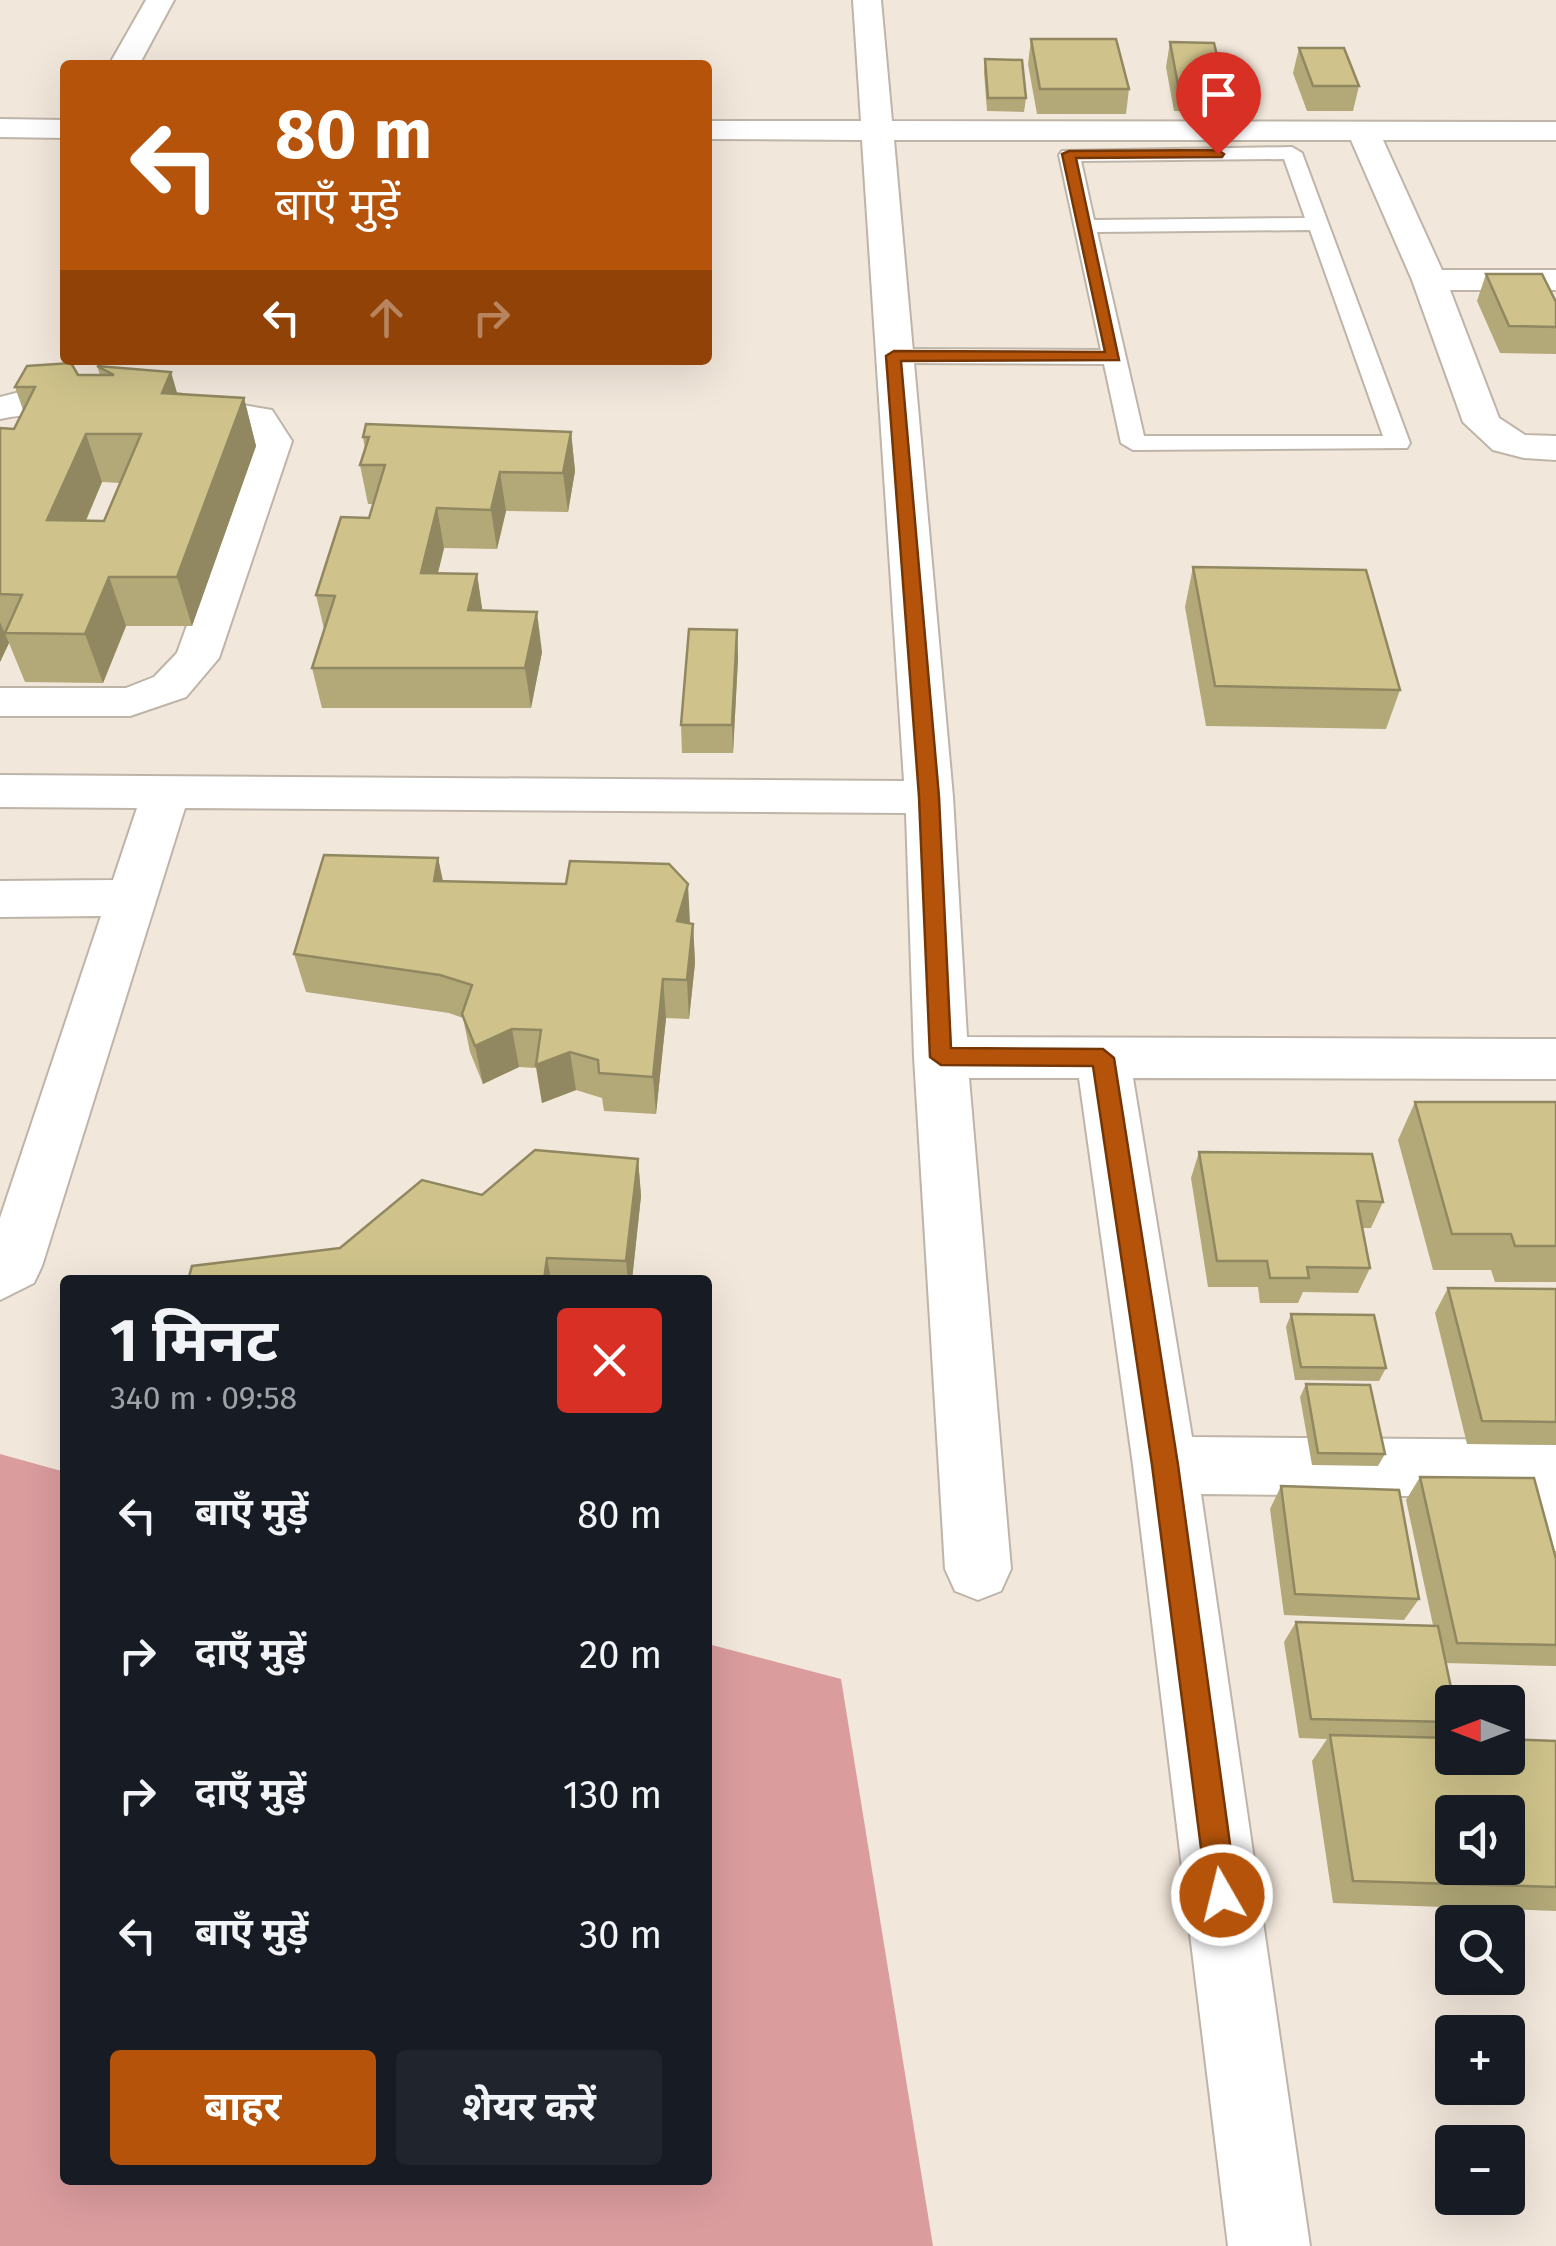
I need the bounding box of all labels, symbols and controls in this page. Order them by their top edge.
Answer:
pin [1176,52,1261,155]
icon: arrive [1191,67,1246,122]
text: 80 m [275,93,432,177]
icon: left [110,100,240,230]
text: बाएँ मुड़ें [275,178,400,232]
icon: left [254,290,309,345]
icon: ahead [359,290,414,345]
icon: right [464,290,519,345]
text: 1 मिनट [110,1305,278,1377]
button: close [557,1308,662,1413]
text: 340 m · 09:58 [110,1379,297,1417]
icon: left [110,1488,165,1543]
text: बाएँ मुड़ें [195,1489,308,1535]
text: 80 m [577,1492,662,1538]
icon: right [110,1628,165,1683]
text: दाएँ मुड़ें [195,1629,306,1675]
text: 20 m [579,1632,662,1678]
north arrow [1435,1685,1525,1775]
map controls [1435,1685,1525,2215]
icon: right [110,1768,165,1823]
text: दाएँ मुड़ें [195,1769,306,1815]
text: 130 m [563,1772,662,1818]
button: sound [1435,1795,1525,1885]
position arrow [1170,1843,1274,1947]
button: search [1435,1905,1525,1995]
icon: left [110,1908,165,1963]
text: बाएँ मुड़ें [195,1909,308,1955]
text: 30 m [579,1912,662,1958]
button: + [1435,2015,1525,2105]
button: बाहर [110,2050,376,2165]
button: शेयर करें [396,2050,662,2165]
button: − [1435,2125,1525,2215]

